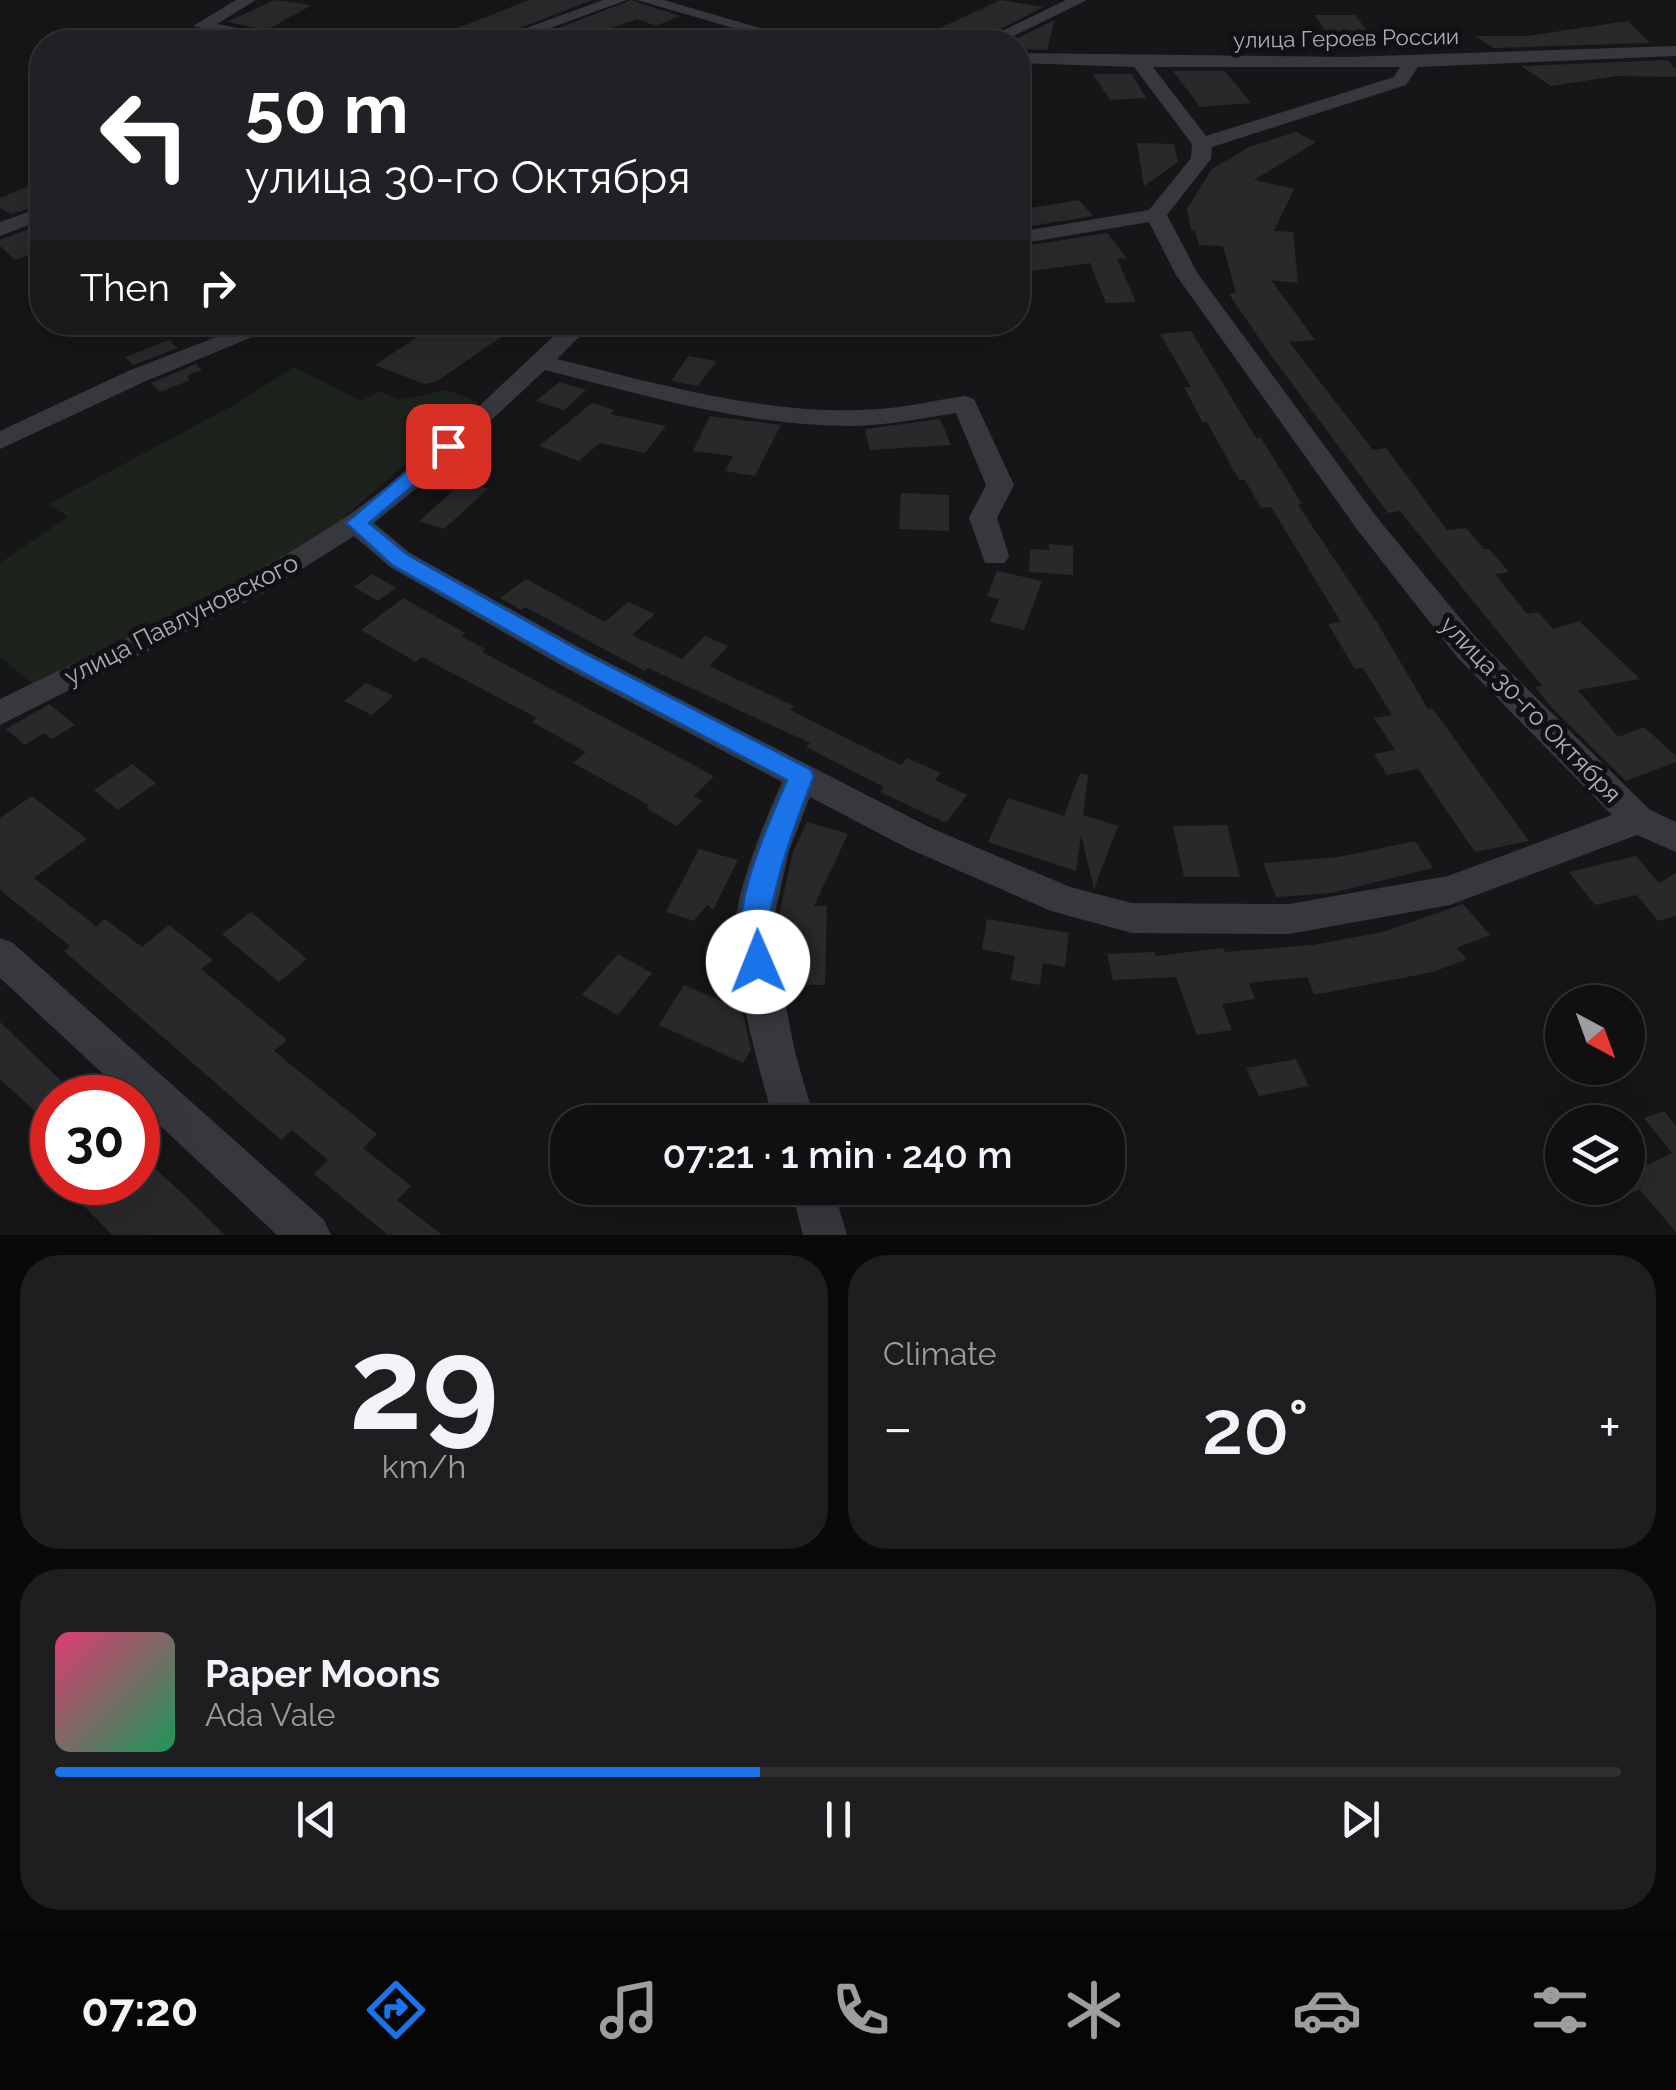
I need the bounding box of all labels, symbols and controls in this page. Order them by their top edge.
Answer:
street label: улица Героев России [1233,23,1459,53]
text: 50 m [245,67,409,149]
icon: left [80,70,210,200]
text: улица 30-го Октября [245,151,691,204]
icon: right [190,260,245,315]
text: Then [80,265,170,310]
pin [406,404,491,489]
icon: arrive [421,419,476,474]
street label: улица Павлуновского [59,547,303,691]
street label: улица 30-го Октября [1434,610,1628,808]
position arrow [706,910,810,1014]
north arrow [1545,985,1645,1085]
map controls [1545,985,1645,1205]
speed limit sign: 30 [30,1075,160,1205]
button: layers [1545,1105,1645,1205]
text: 07:21 · 1 min · 240 m [663,1132,1012,1177]
text: 29 [349,1307,499,1459]
text: Climate [883,1335,997,1372]
text: 20° [1202,1383,1309,1472]
text: − [883,1395,913,1460]
text: + [1598,1395,1621,1460]
text: km/h [382,1448,466,1485]
text: Paper Moons [205,1651,440,1696]
text: Ada Vale [205,1696,336,1733]
icon: previous [289,1792,344,1847]
icon: pause [811,1792,866,1847]
icon: next [1333,1792,1388,1847]
icon: directions [361,1975,431,2045]
icon: music [594,1975,664,2045]
icon: phone [826,1975,896,2045]
icon: climate [1059,1975,1129,2045]
icon: car [1292,1975,1362,2045]
icon: filters [1525,1975,1595,2045]
text: 07:20 [81,1984,198,2037]

